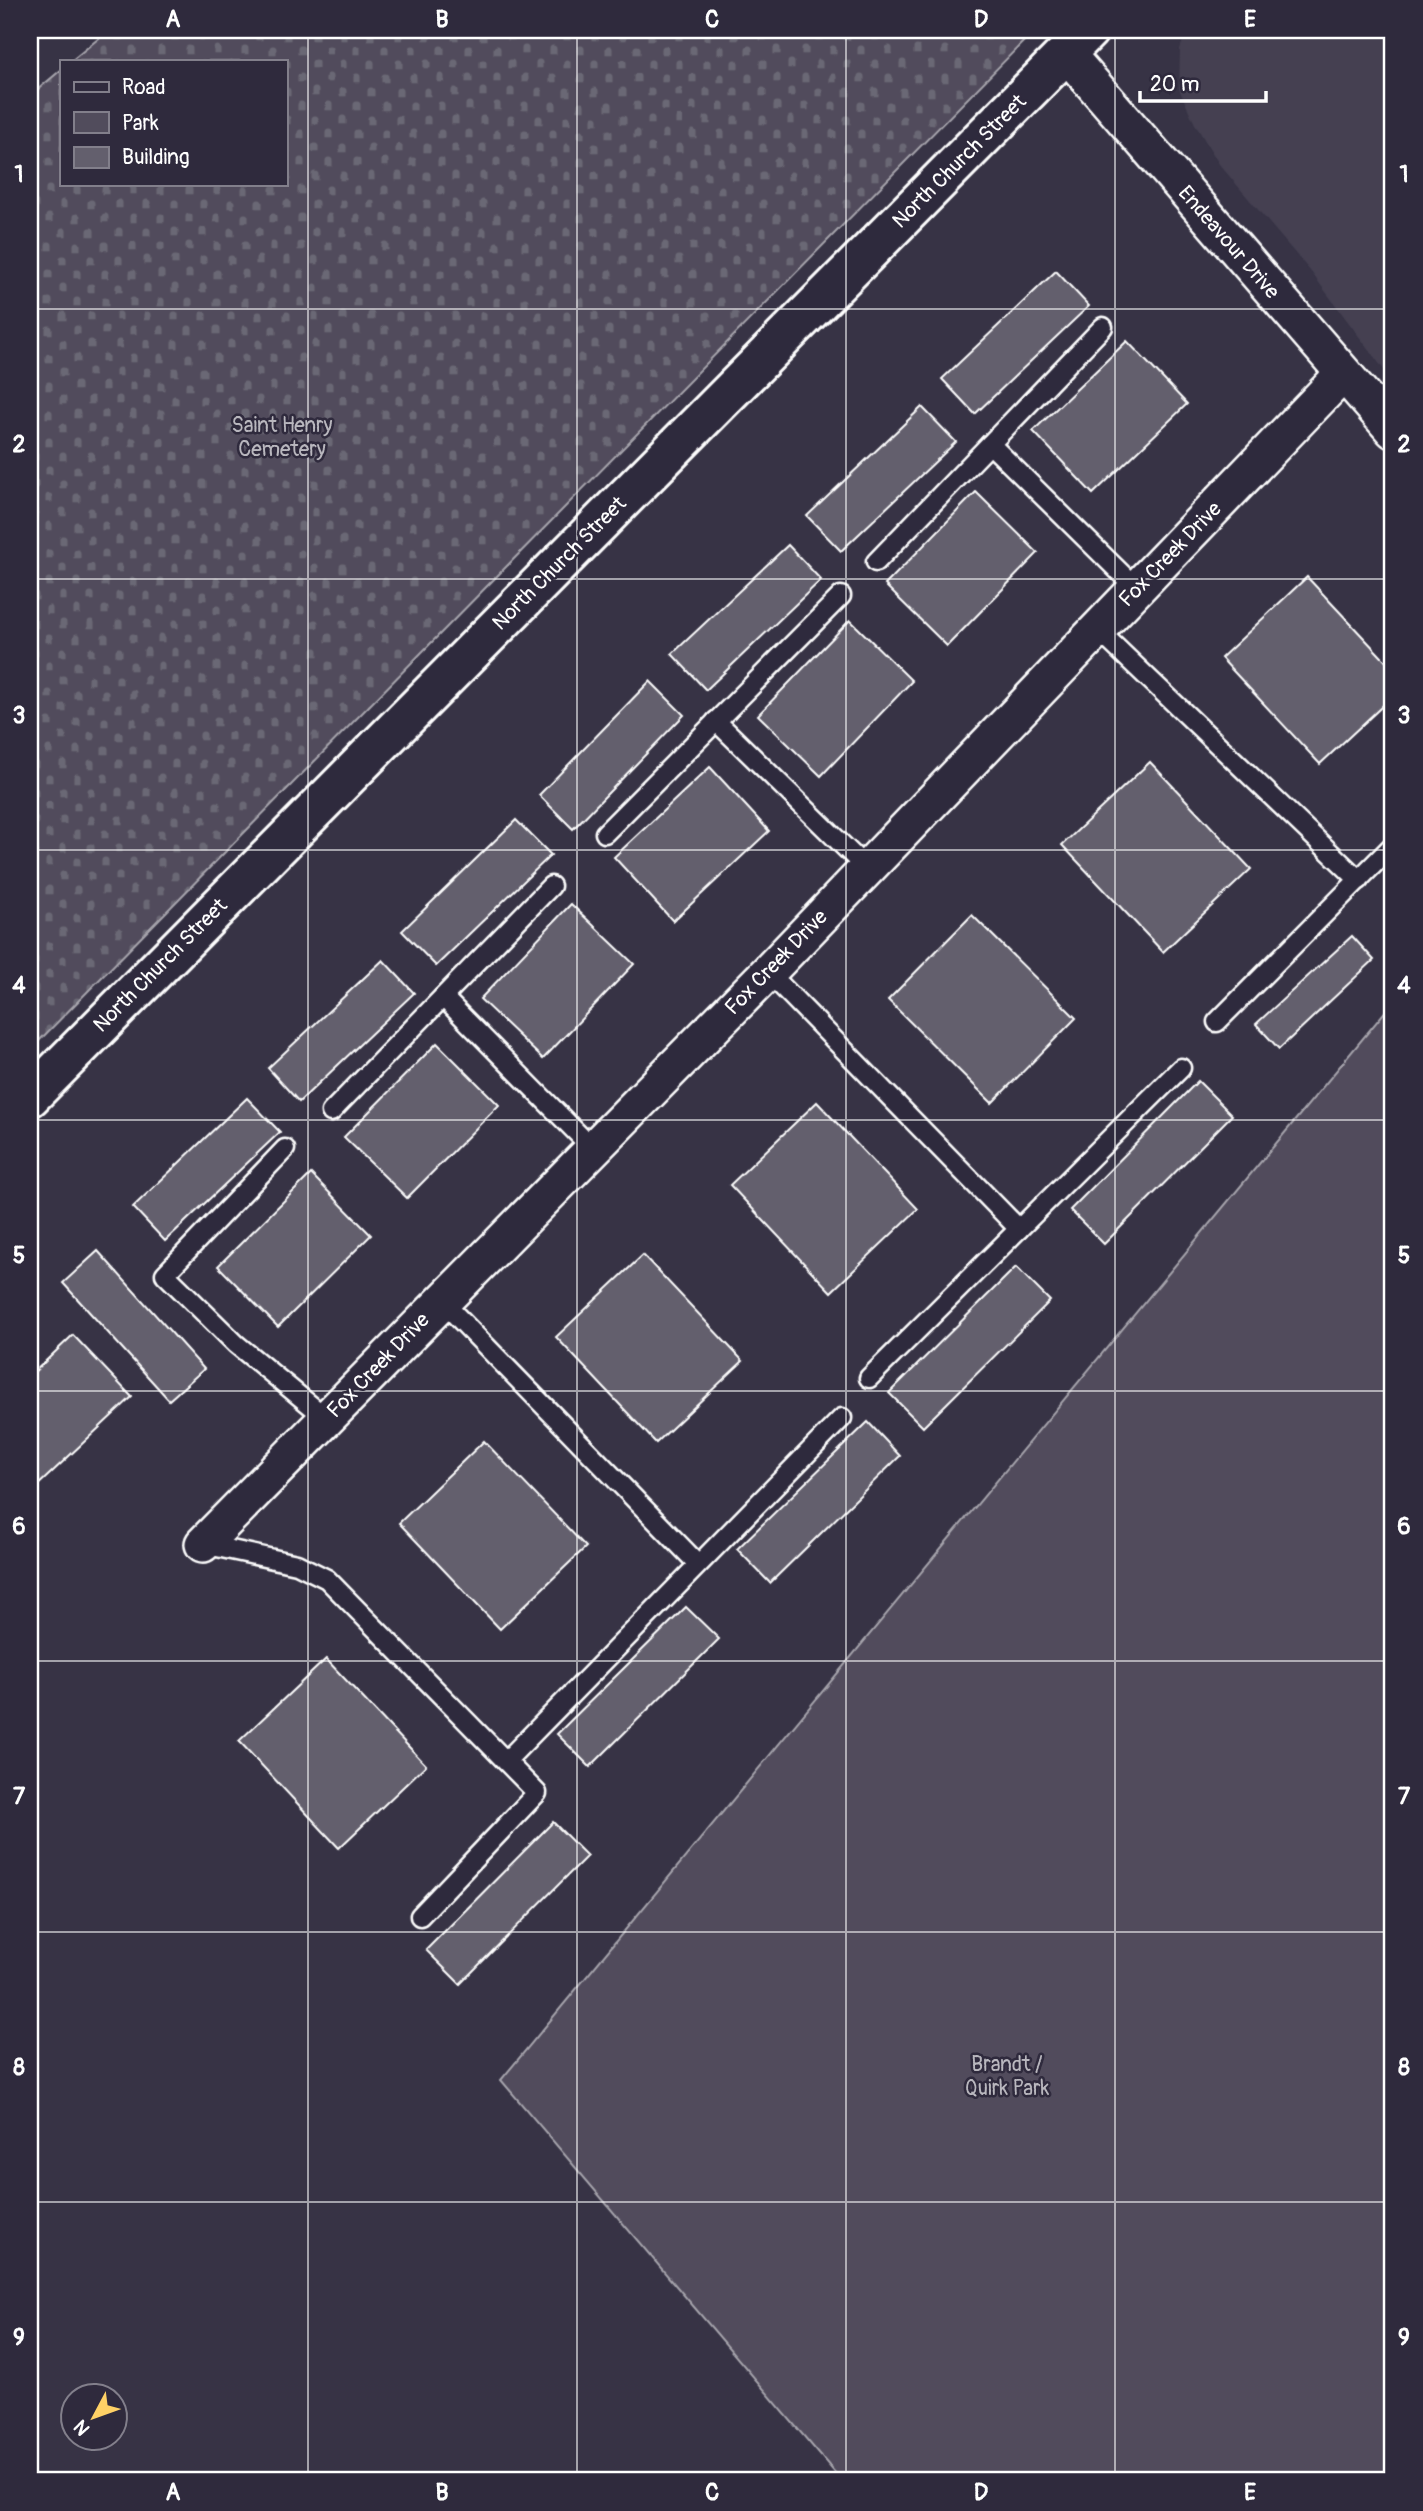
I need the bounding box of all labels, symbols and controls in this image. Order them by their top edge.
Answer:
text: A [166,5,181,34]
text: B [435,5,449,34]
text: C [705,5,719,34]
text: D [974,5,988,34]
text: E [1244,5,1256,34]
legend [60,60,287,186]
scale bar [1140,60,1266,104]
text: 20 m [1150,71,1199,98]
text: Road [122,74,166,101]
street label: North Church Street [887,88,1032,234]
text: Park [122,110,159,137]
text: Building [122,144,189,171]
text: 1 [15,160,24,189]
text: 1 [1400,160,1409,189]
street label: Endeavour Drive [1172,180,1286,305]
park label: Saint Henry Cemetery [232,412,333,463]
text: 2 [13,430,26,459]
text: 2 [1398,430,1411,459]
street label: North Church Street [487,490,632,636]
street label: Fox Creek Drive [1113,495,1228,613]
text: 3 [13,701,25,730]
text: 3 [1398,701,1410,730]
street label: North Church Street [88,892,233,1038]
street label: Fox Creek Drive [719,903,834,1021]
text: 4 [12,971,26,1000]
text: 4 [1397,971,1411,1000]
text: 5 [13,1241,25,1270]
text: 5 [1398,1241,1410,1270]
street label: Fox Creek Drive [321,1306,436,1424]
text: 6 [12,1512,26,1541]
text: 6 [1397,1512,1411,1541]
text: 7 [13,1782,26,1811]
text: 7 [1398,1782,1411,1811]
park label: Brandt / Quirk Park [965,2051,1050,2102]
text: 8 [13,2053,25,2082]
text: 8 [1398,2053,1410,2082]
text: 9 [13,2323,25,2352]
text: 9 [1398,2323,1410,2352]
north arrow [60,2382,130,2452]
text: N [69,2415,95,2440]
text: A [166,2478,181,2507]
text: B [435,2478,449,2507]
text: C [705,2478,719,2507]
text: D [974,2478,988,2507]
text: E [1244,2478,1256,2507]

